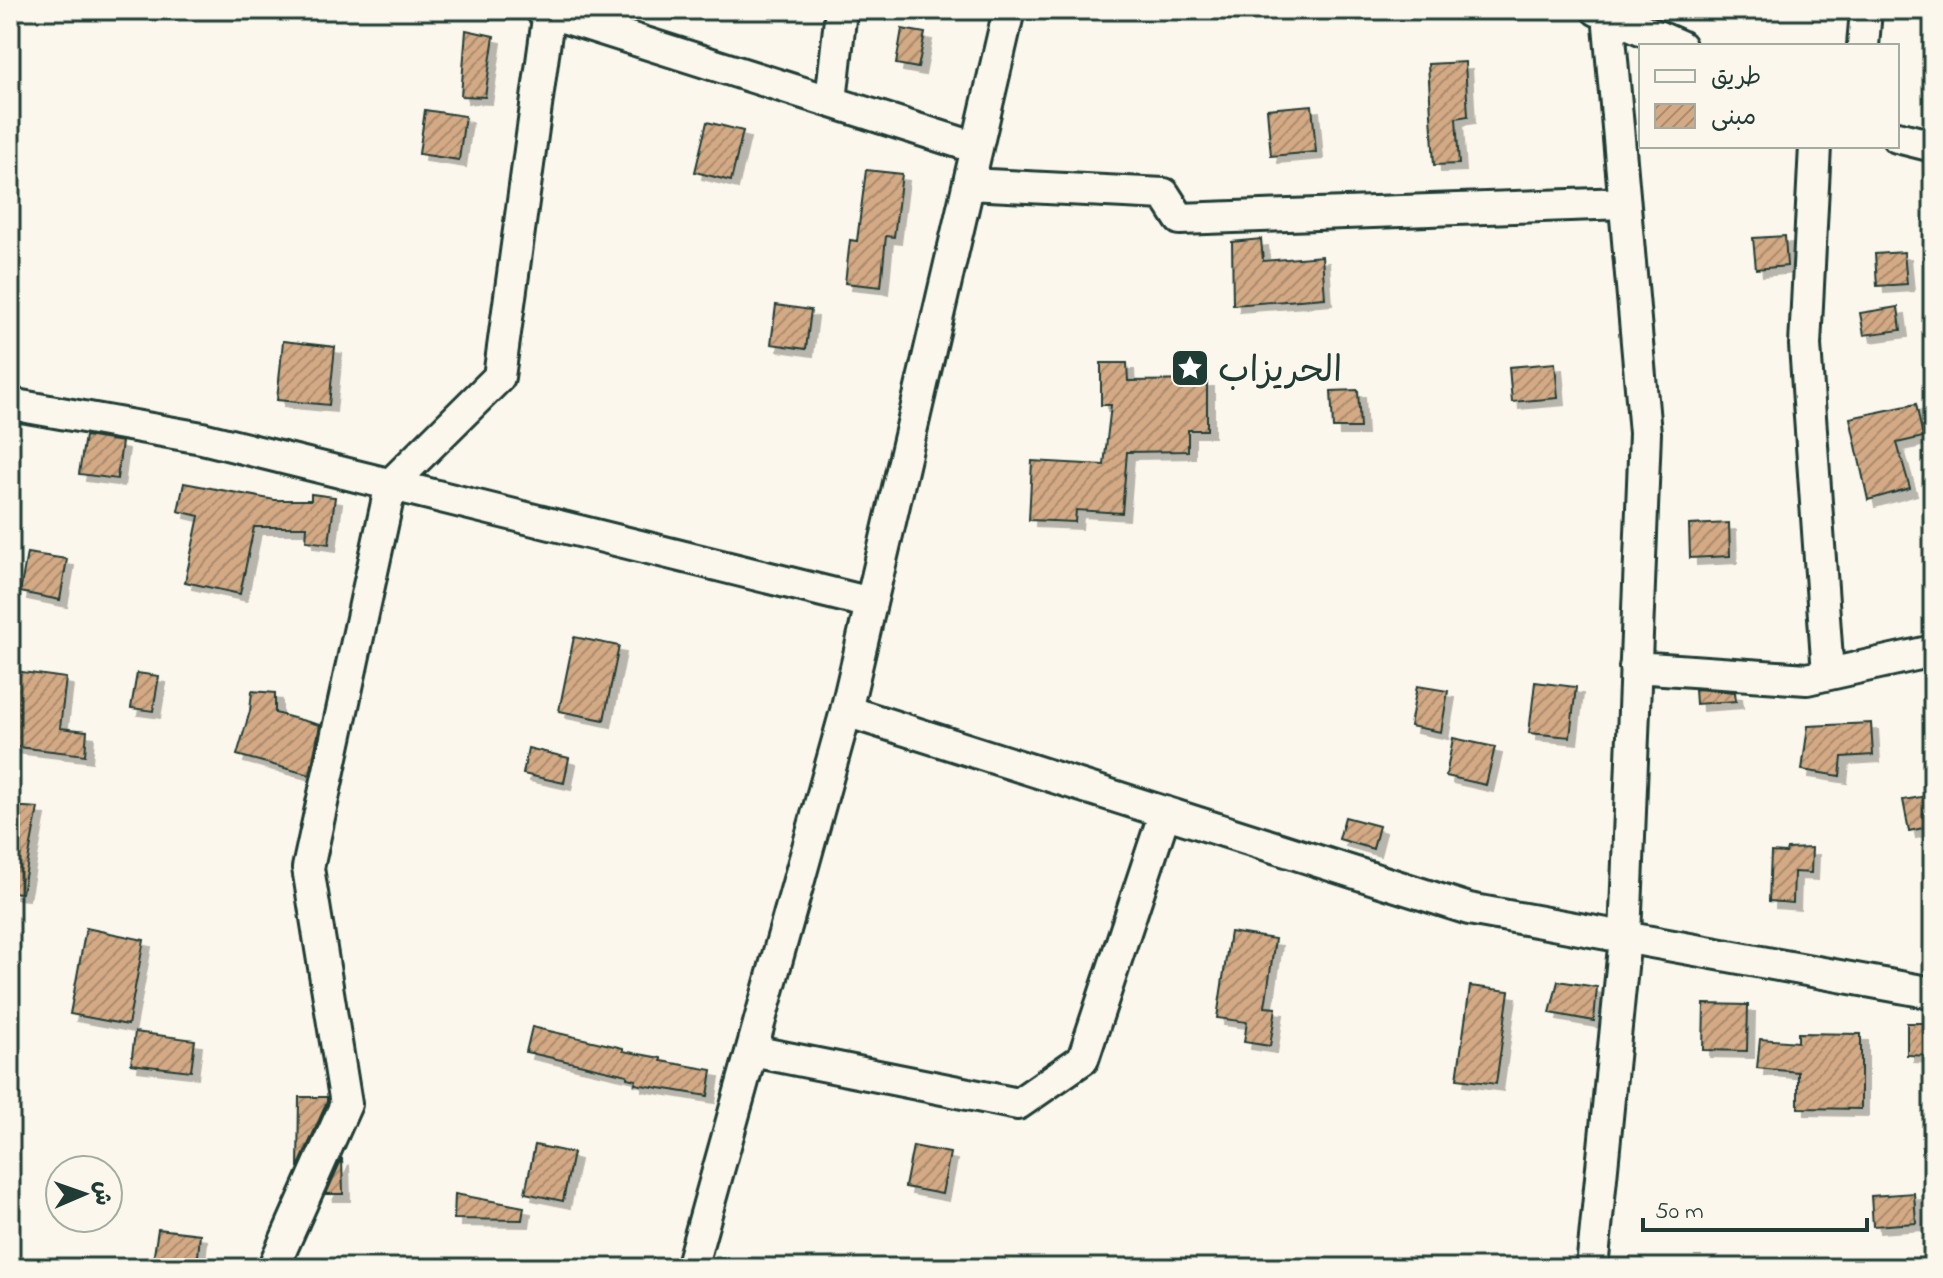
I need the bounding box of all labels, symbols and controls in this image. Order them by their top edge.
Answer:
legend [1639,44,1899,148]
text: طريق [1711,61,1761,96]
text: مبنى [1711,101,1756,136]
place label: الحريزاب [1218,346,1342,399]
place icon: الحريزاب [1169,347,1211,389]
north arrow [44,1154,124,1234]
text: ش [85,1181,117,1206]
scale bar [1643,1182,1867,1232]
text: 50 m [1655,1195,1704,1230]

